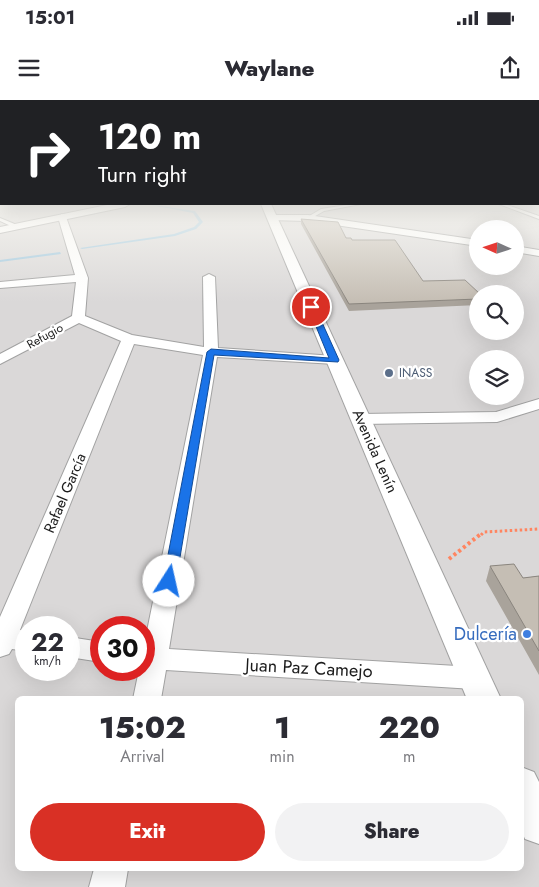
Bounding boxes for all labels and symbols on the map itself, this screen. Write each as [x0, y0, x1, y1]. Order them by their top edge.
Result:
north arrow [469, 220, 524, 275]
pin [290, 286, 332, 328]
street label: Refugio [24, 318, 67, 353]
place label: INASS [399, 364, 433, 382]
marker: INASS [383, 367, 395, 379]
street label: Avenida Lenín [347, 406, 403, 496]
street label: Rafael García [38, 450, 92, 536]
position arrow [142, 554, 194, 606]
speed limit sign: 30 [90, 616, 155, 681]
place label: Dulcería [454, 621, 517, 647]
marker: Dulcería [521, 628, 533, 640]
street label: Juan Paz Camejo [243, 652, 374, 684]

